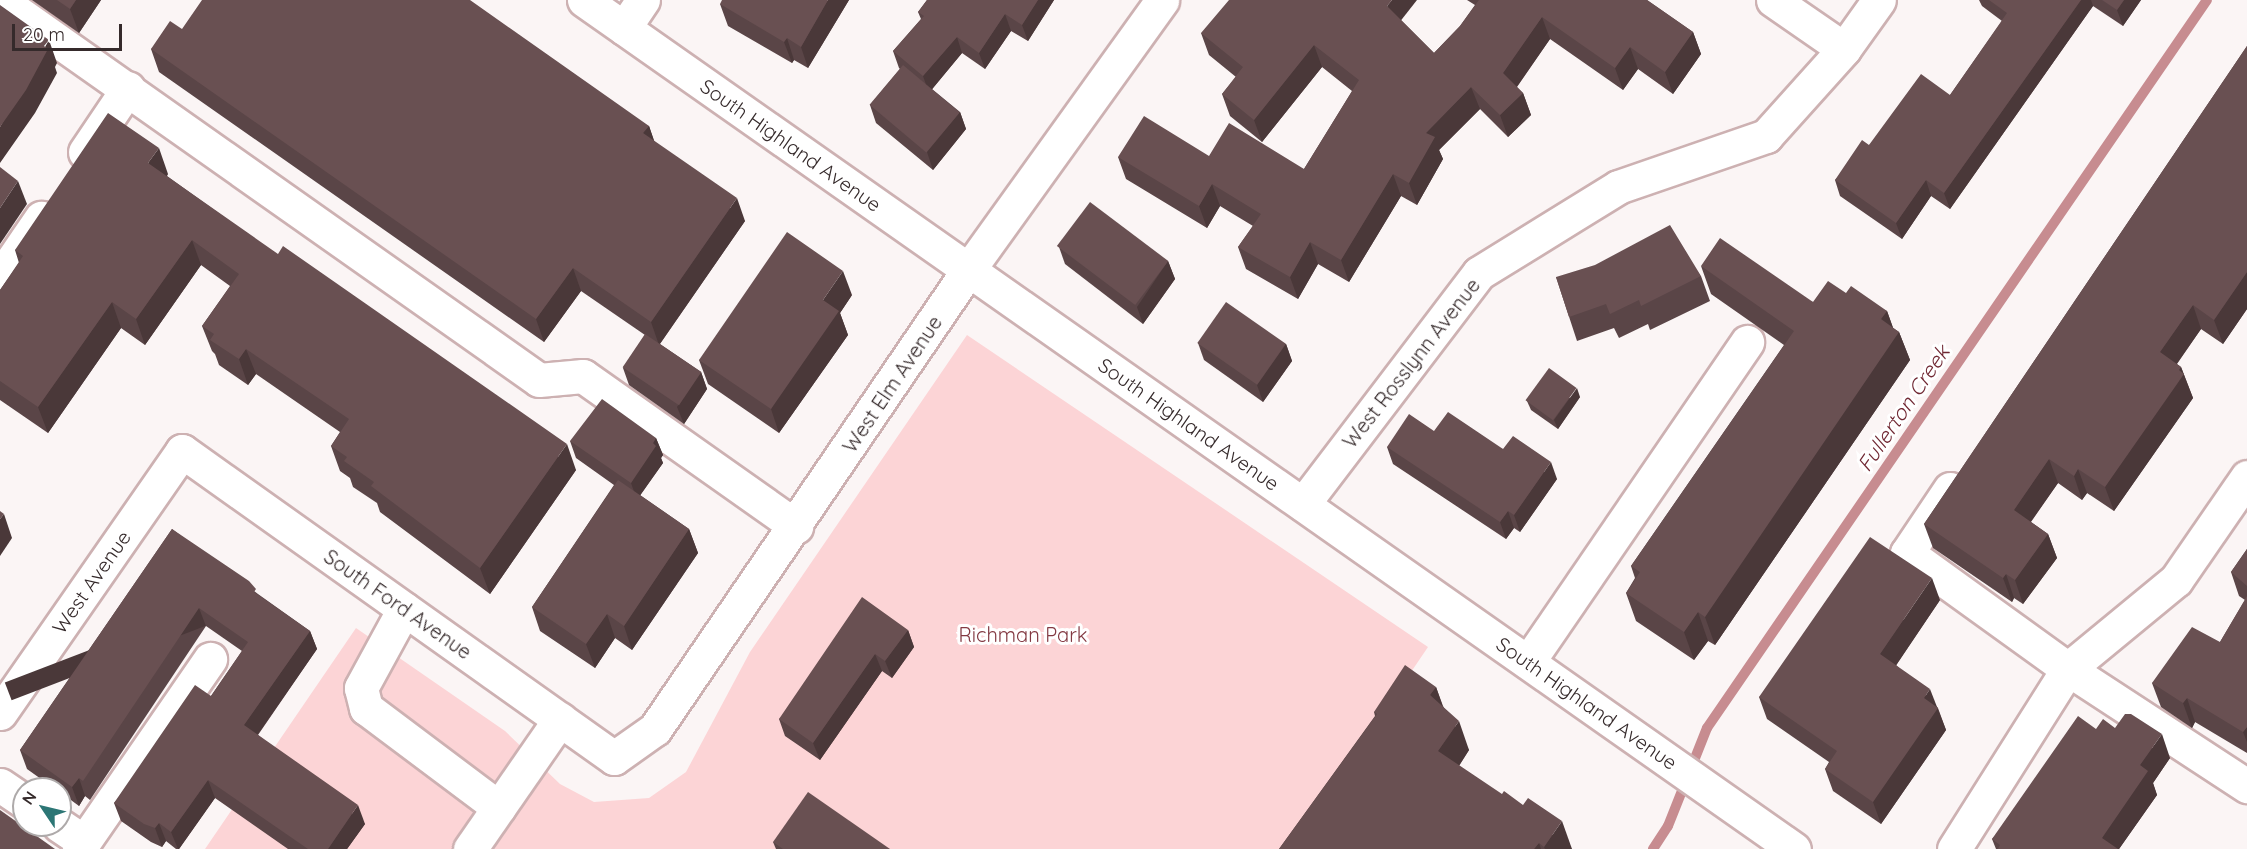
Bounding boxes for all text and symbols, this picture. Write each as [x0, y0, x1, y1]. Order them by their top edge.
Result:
scale bar [15, 12, 124, 50]
text: 20 m [23, 23, 65, 46]
street label: South Highland Avenue [696, 73, 886, 217]
street label: West Rosslynn Avenue [1337, 273, 1485, 453]
street label: West Elm Avenue [837, 311, 947, 457]
water label: Fullerton Creek [1852, 340, 1954, 476]
street label: South Highland Avenue [1094, 352, 1284, 496]
street label: West Avenue [47, 526, 135, 638]
street label: South Ford Avenue [320, 544, 476, 664]
park label: Richman Park [958, 622, 1088, 646]
street label: South Highland Avenue [1492, 631, 1682, 775]
north arrow [12, 777, 72, 837]
text: N [17, 787, 40, 808]

